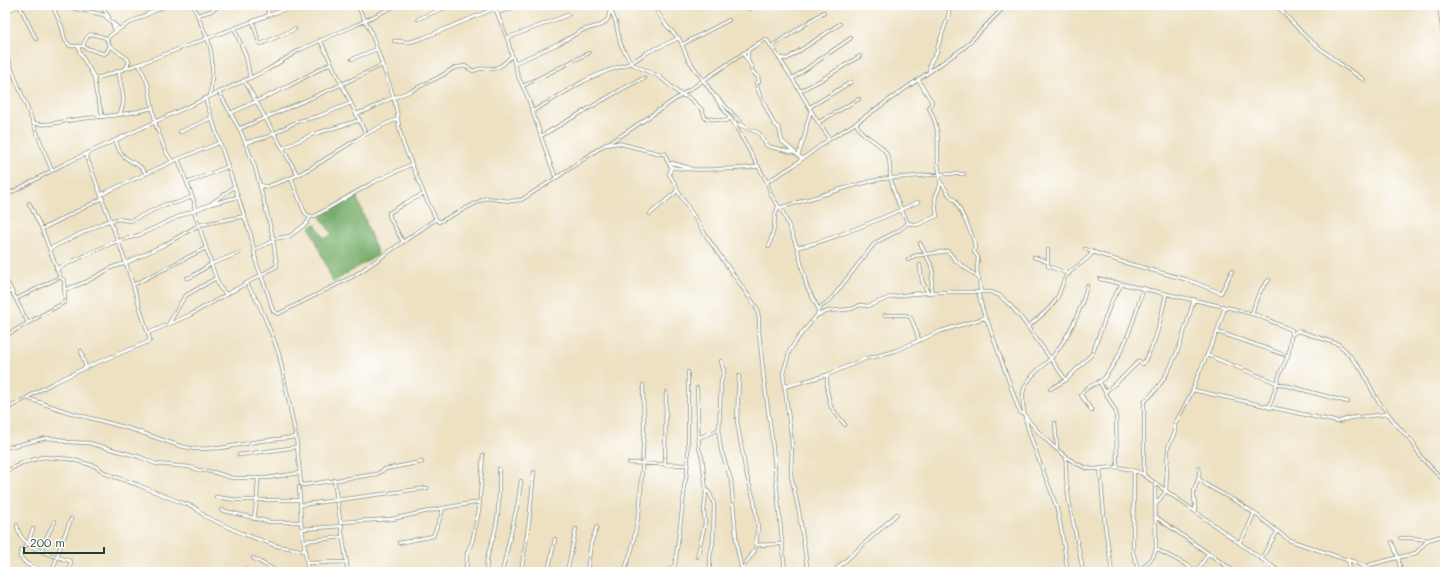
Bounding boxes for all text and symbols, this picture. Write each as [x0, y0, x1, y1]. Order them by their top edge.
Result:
scale bar [24, 529, 104, 555]
text: 200 m [30, 534, 65, 550]

